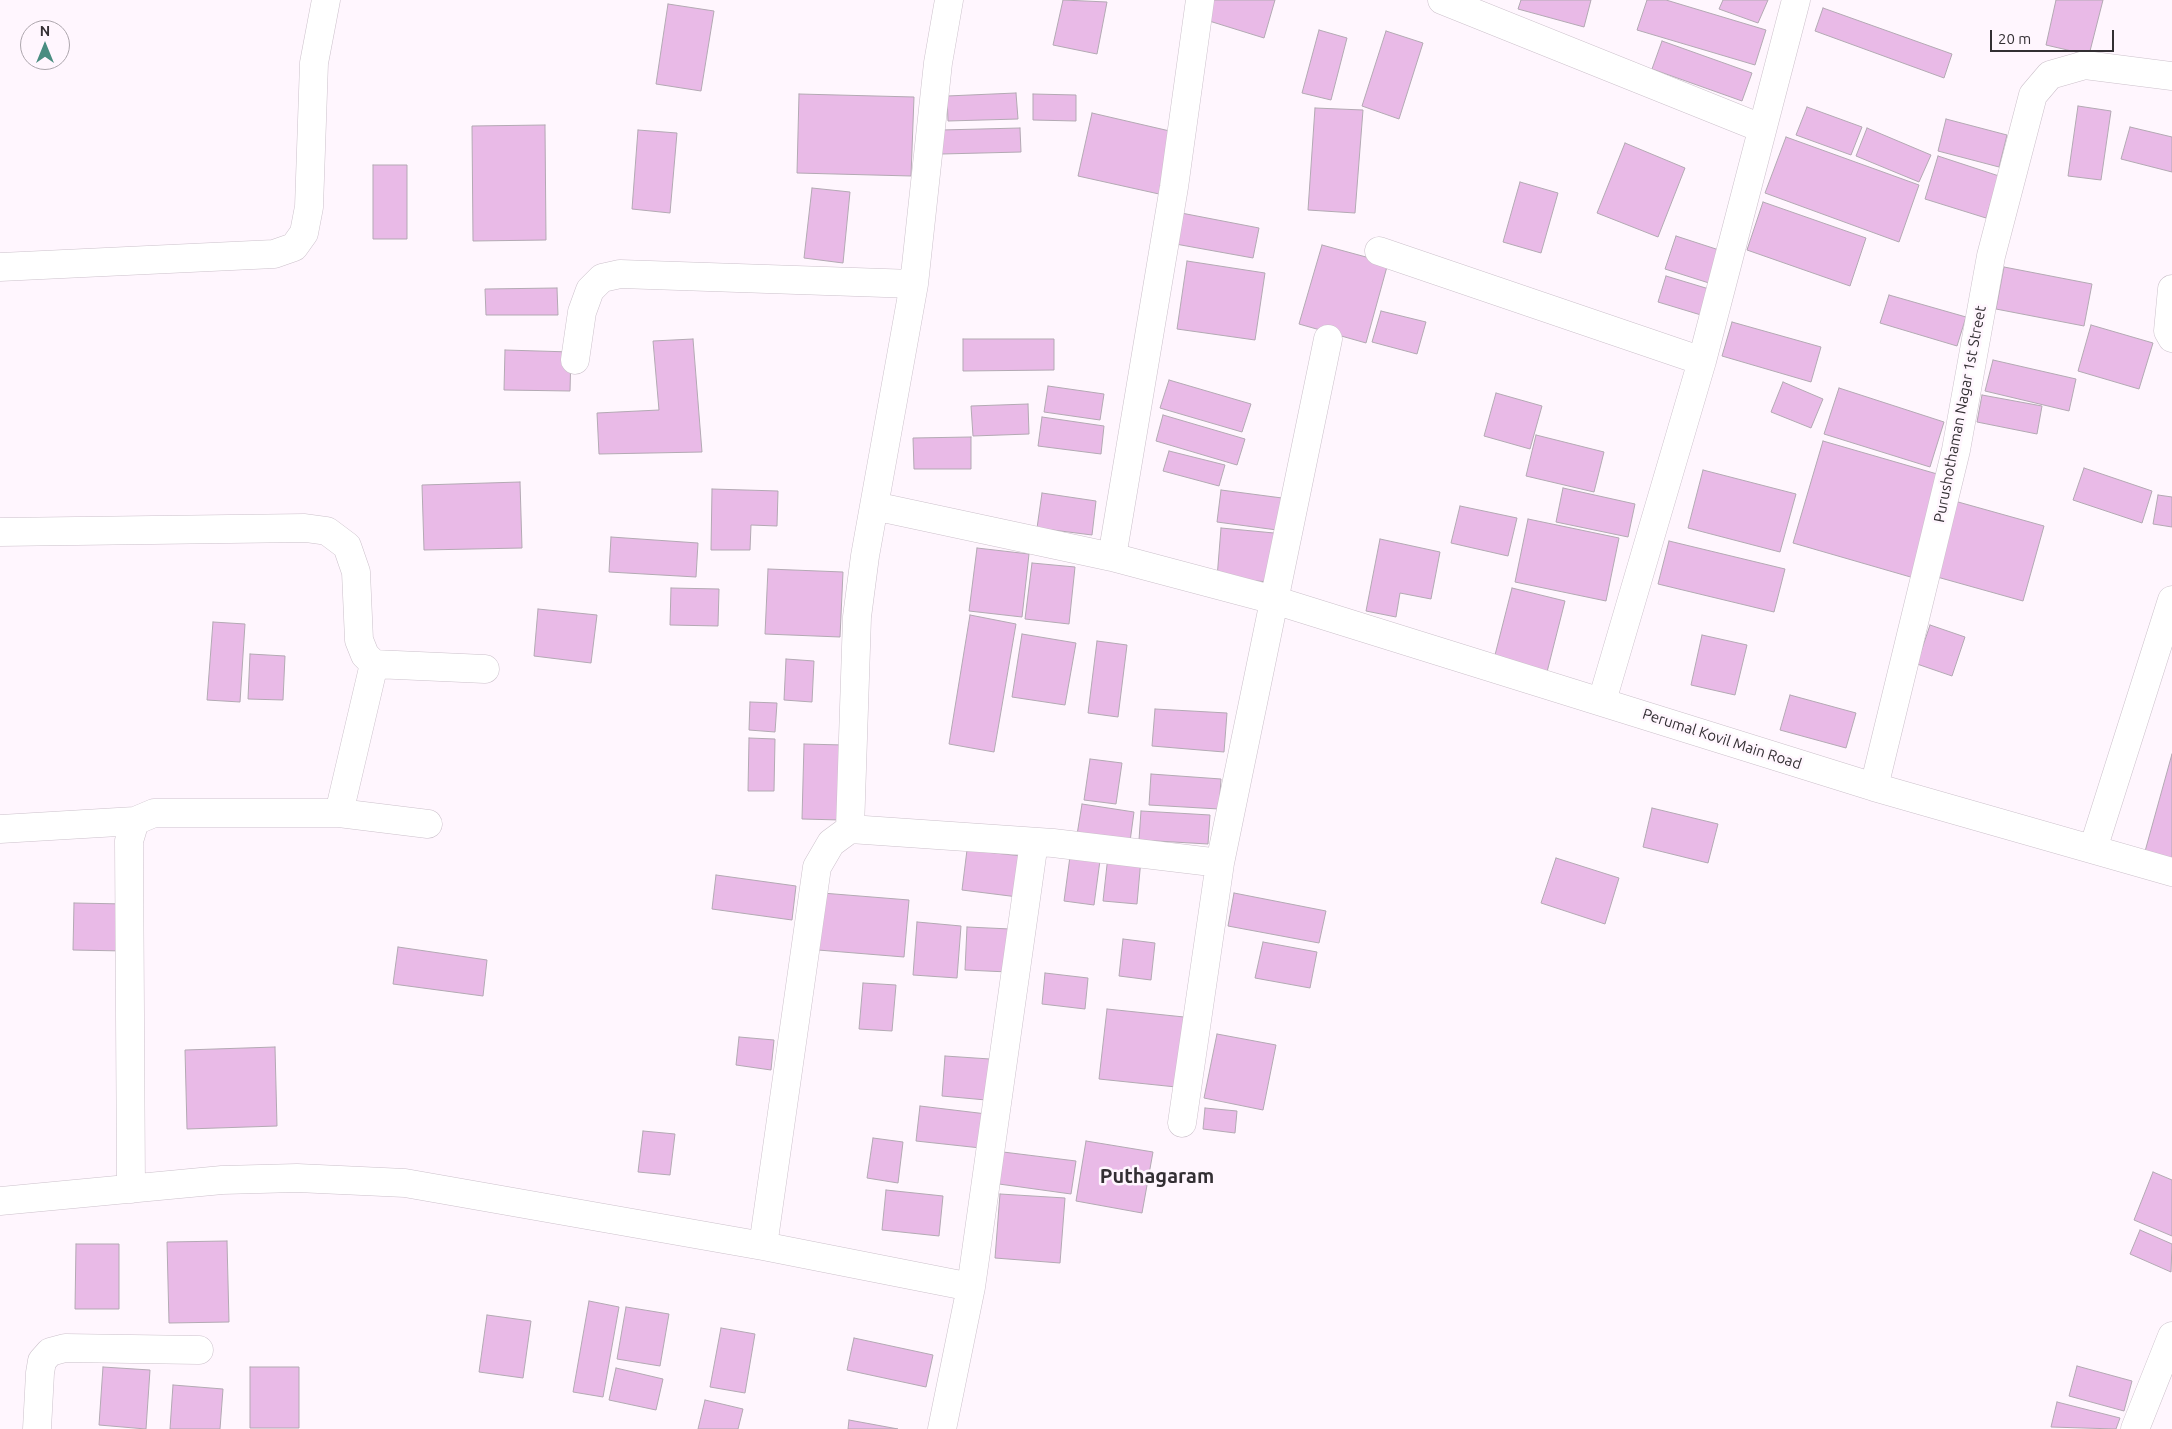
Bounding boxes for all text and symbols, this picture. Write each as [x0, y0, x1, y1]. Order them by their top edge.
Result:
north arrow [20, 20, 70, 70]
scale bar [1992, 20, 2116, 52]
text: N [40, 23, 50, 39]
text: 20 m [1998, 30, 2031, 47]
street label: Purushothaman Nagar 1st Street [1930, 304, 1990, 524]
street label: Perumal Kovil Main Road [1640, 705, 1804, 773]
district label: Puthagaram [1100, 1164, 1214, 1188]

